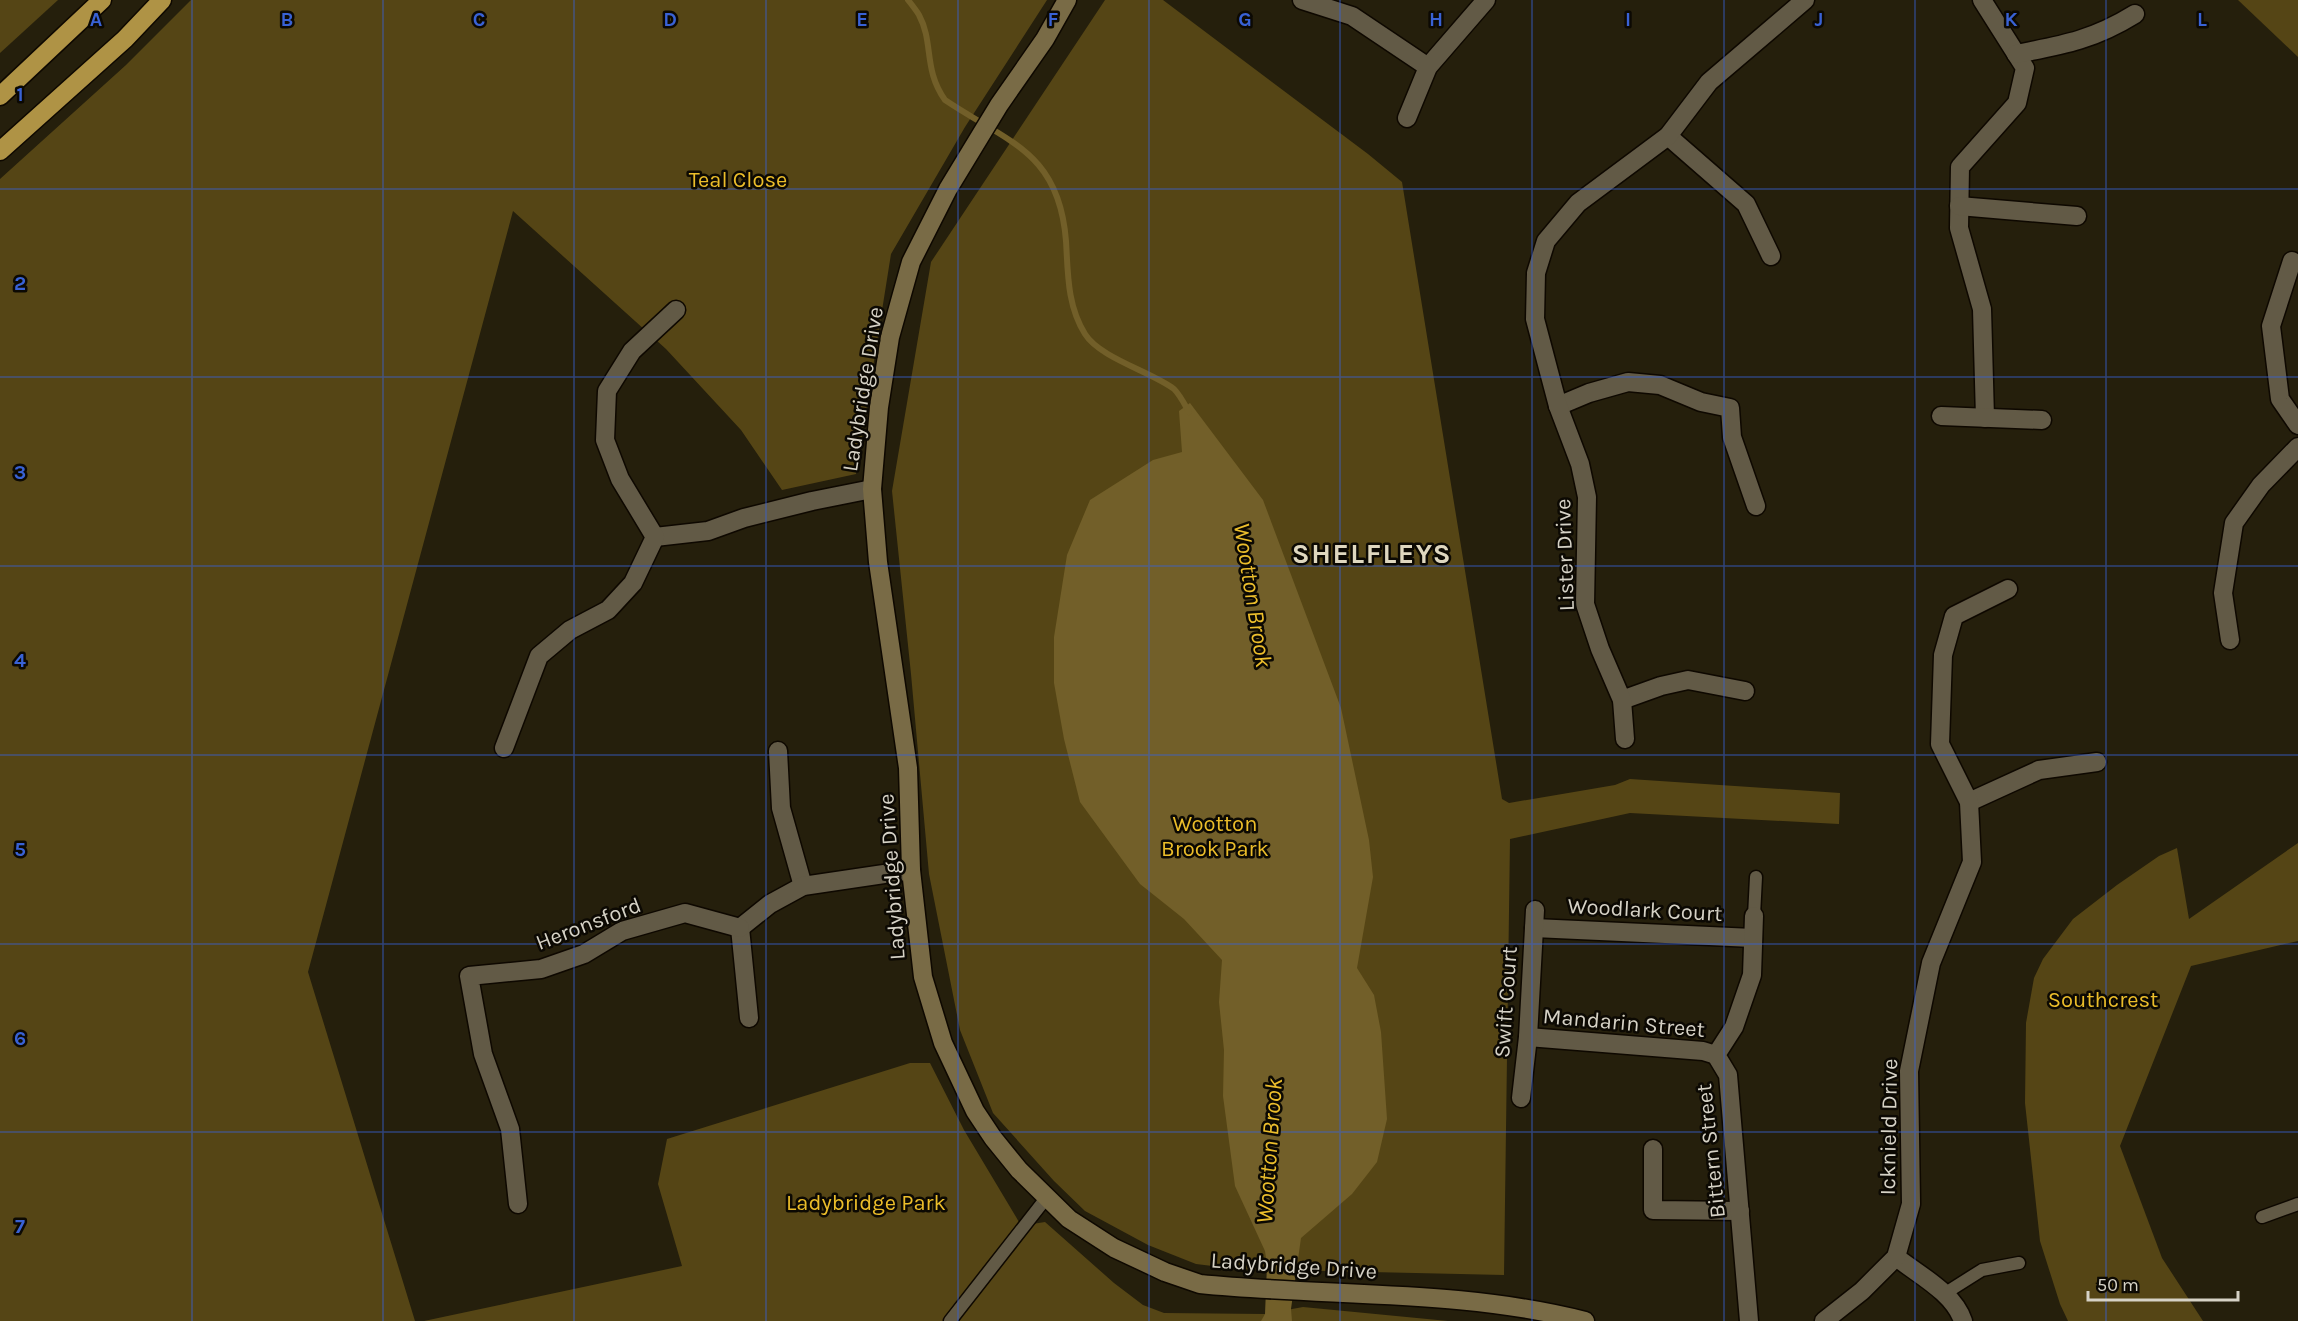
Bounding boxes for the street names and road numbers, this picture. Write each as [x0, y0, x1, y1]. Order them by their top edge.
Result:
street label: Ladybridge Drive [837, 305, 889, 473]
street label: Lister Drive [1550, 498, 1580, 612]
street label: Ladybridge Drive [873, 793, 911, 961]
street label: Heronsford [532, 892, 645, 956]
street label: Woodlark Court [1567, 893, 1723, 927]
street label: Swift Court [1489, 945, 1523, 1059]
street label: Mandarin Street [1542, 1003, 1706, 1043]
street label: Icknield Drive [1875, 1058, 1903, 1196]
street label: Bittern Street [1691, 1082, 1731, 1219]
street label: Ladybridge Drive [1210, 1247, 1378, 1285]

